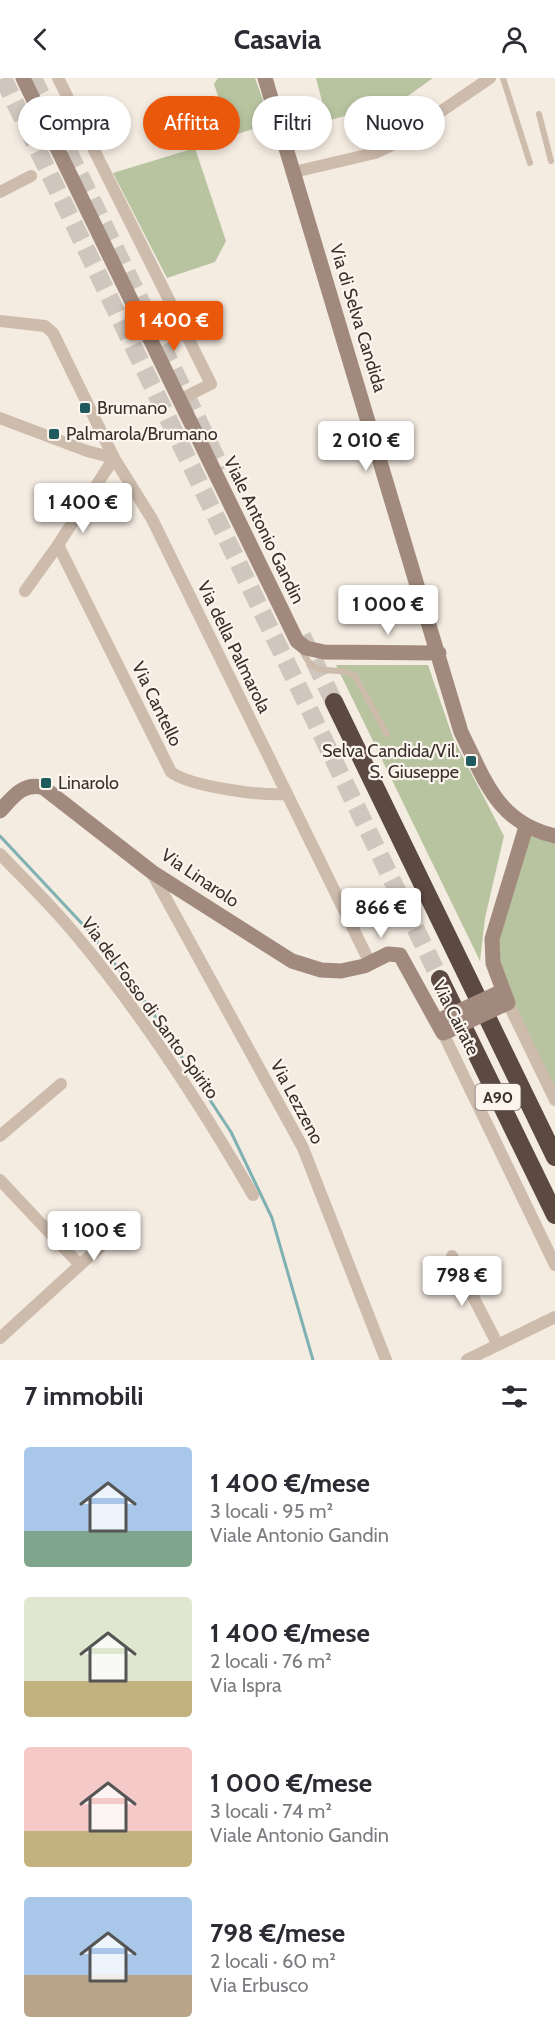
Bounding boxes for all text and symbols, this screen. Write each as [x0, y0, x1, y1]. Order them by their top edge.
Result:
icon: back [24, 23, 57, 56]
text: Casavia [234, 23, 321, 56]
icon: person [498, 23, 531, 56]
chip: Compra [18, 96, 131, 150]
chip: Affitta [143, 96, 240, 150]
chip: Filtri [252, 96, 332, 150]
chip: Nuovo [344, 96, 445, 150]
street label: Via di Selva Candida [325, 241, 391, 395]
pin: 1 400 € [119, 301, 229, 352]
text: 1 400 € [139, 308, 209, 332]
place label: Brumano [97, 397, 167, 419]
marker: Brumano [78, 401, 92, 415]
pin: 2 010 € [311, 421, 421, 472]
place label: Palmarola/Brumano [66, 423, 218, 445]
marker: Palmarola/Brumano [47, 427, 61, 441]
text: 2 010 € [332, 428, 400, 452]
street label: Viale Antonio Gandin [219, 453, 309, 607]
pin: 1 400 € [28, 483, 138, 534]
text: 1 400 € [48, 490, 118, 514]
street label: Via della Palmarola [192, 577, 276, 717]
pin: 1 000 € [333, 585, 443, 636]
text: 1 000 € [352, 592, 424, 616]
street label: Via Cantello [127, 658, 187, 750]
place label: Selva Candida/Vil. S. Giuseppe [322, 740, 459, 783]
marker: Selva Candida/Vil. S. Giuseppe [464, 754, 478, 768]
place label: Linarolo [58, 772, 119, 794]
marker: Linarolo [39, 776, 53, 790]
street label: Via Linarolo [157, 844, 243, 912]
pin: 866 € [339, 888, 423, 939]
text: 866 € [355, 895, 407, 919]
street label: Via del Fosso di Santo Spirito [77, 913, 224, 1103]
street label: Via Cairate [428, 977, 484, 1059]
street label: Via Lezzeno [266, 1056, 328, 1148]
road number: A90 [476, 1084, 520, 1110]
pin: 1 100 € [39, 1211, 149, 1262]
text: 1 100 € [62, 1218, 126, 1242]
pin: 798 € [420, 1256, 504, 1307]
text: 798 € [437, 1263, 487, 1287]
text: 7 immobili [24, 1380, 144, 1412]
icon: filters [498, 1380, 531, 1413]
text: 1 400 €/mese [210, 1467, 370, 1499]
icon: home [72, 1471, 144, 1543]
text: 3 locali · 95 m² [210, 1499, 333, 1523]
text: Viale Antonio Gandin [210, 1523, 389, 1547]
text: 1 400 €/mese [210, 1617, 370, 1649]
icon: home [72, 1621, 144, 1693]
text: 2 locali · 76 m² [210, 1649, 332, 1673]
text: Via Ispra [210, 1673, 282, 1697]
text: 1 000 €/mese [210, 1767, 372, 1799]
icon: home [72, 1771, 144, 1843]
text: 3 locali · 74 m² [210, 1799, 332, 1823]
text: Viale Antonio Gandin [210, 1823, 389, 1847]
text: 798 €/mese [210, 1917, 345, 1949]
icon: home [72, 1921, 144, 1993]
text: 2 locali · 60 m² [210, 1949, 336, 1973]
text: Via Erbusco [210, 1973, 308, 1997]

